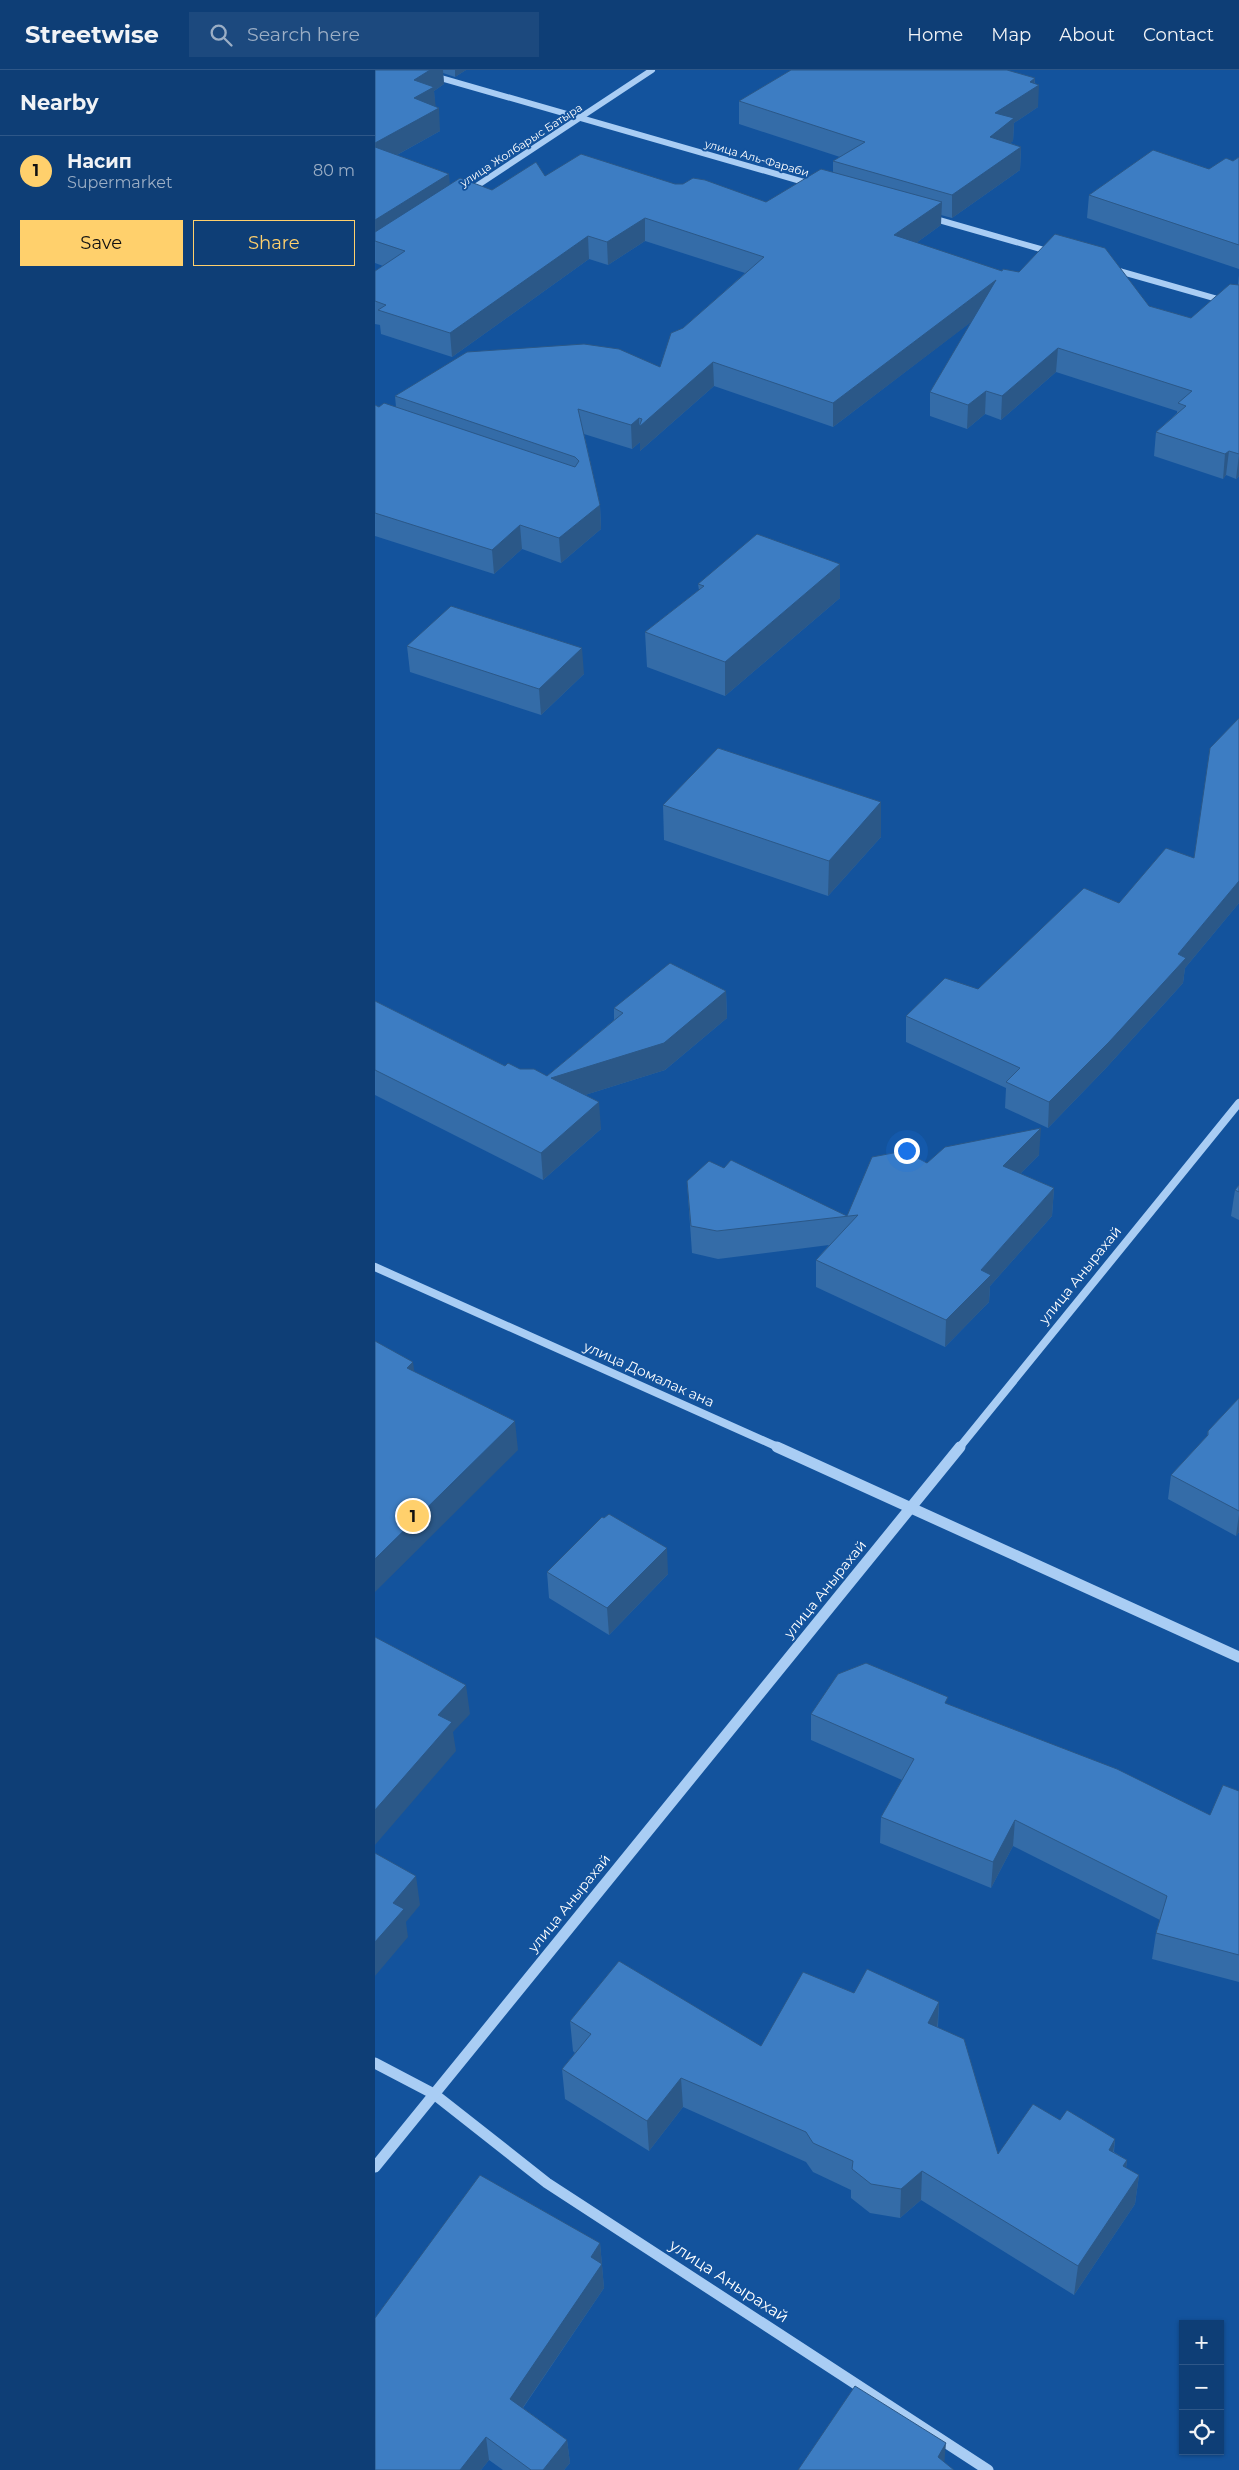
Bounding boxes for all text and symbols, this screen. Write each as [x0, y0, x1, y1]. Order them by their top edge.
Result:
search box [189, 12, 539, 57]
text: Streetwise [25, 20, 159, 49]
icon: search [207, 21, 235, 49]
text: Search here [247, 23, 360, 46]
text: Home [907, 24, 963, 46]
text: Map [991, 24, 1031, 46]
text: About [1059, 24, 1115, 46]
text: Contact [1143, 24, 1214, 46]
text: Nearby [20, 90, 99, 115]
street label: улица Жолбарыс Батыра [456, 100, 585, 190]
street label: улица Аль-Фараби [702, 136, 811, 180]
text: Насип [67, 150, 132, 173]
text: 1 [33, 161, 39, 180]
text: 80 m [313, 161, 355, 180]
text: Supermarket [67, 173, 173, 192]
button: Save [20, 220, 183, 266]
button: Share [193, 220, 355, 266]
your location [894, 1138, 920, 1164]
street label: улица Анырахай [1034, 1222, 1125, 1328]
street label: улица Домалак ана [580, 1337, 717, 1411]
pin: 1 [397, 1497, 429, 1535]
street label: улица Анырахай [779, 1536, 870, 1642]
street label: улица Анырахай [523, 1850, 614, 1956]
street label: улица Анырахай [665, 2235, 792, 2327]
map controls [1179, 2320, 1224, 2455]
button: + [1179, 2320, 1224, 2365]
button: − [1179, 2365, 1224, 2410]
button: locate [1179, 2410, 1224, 2455]

